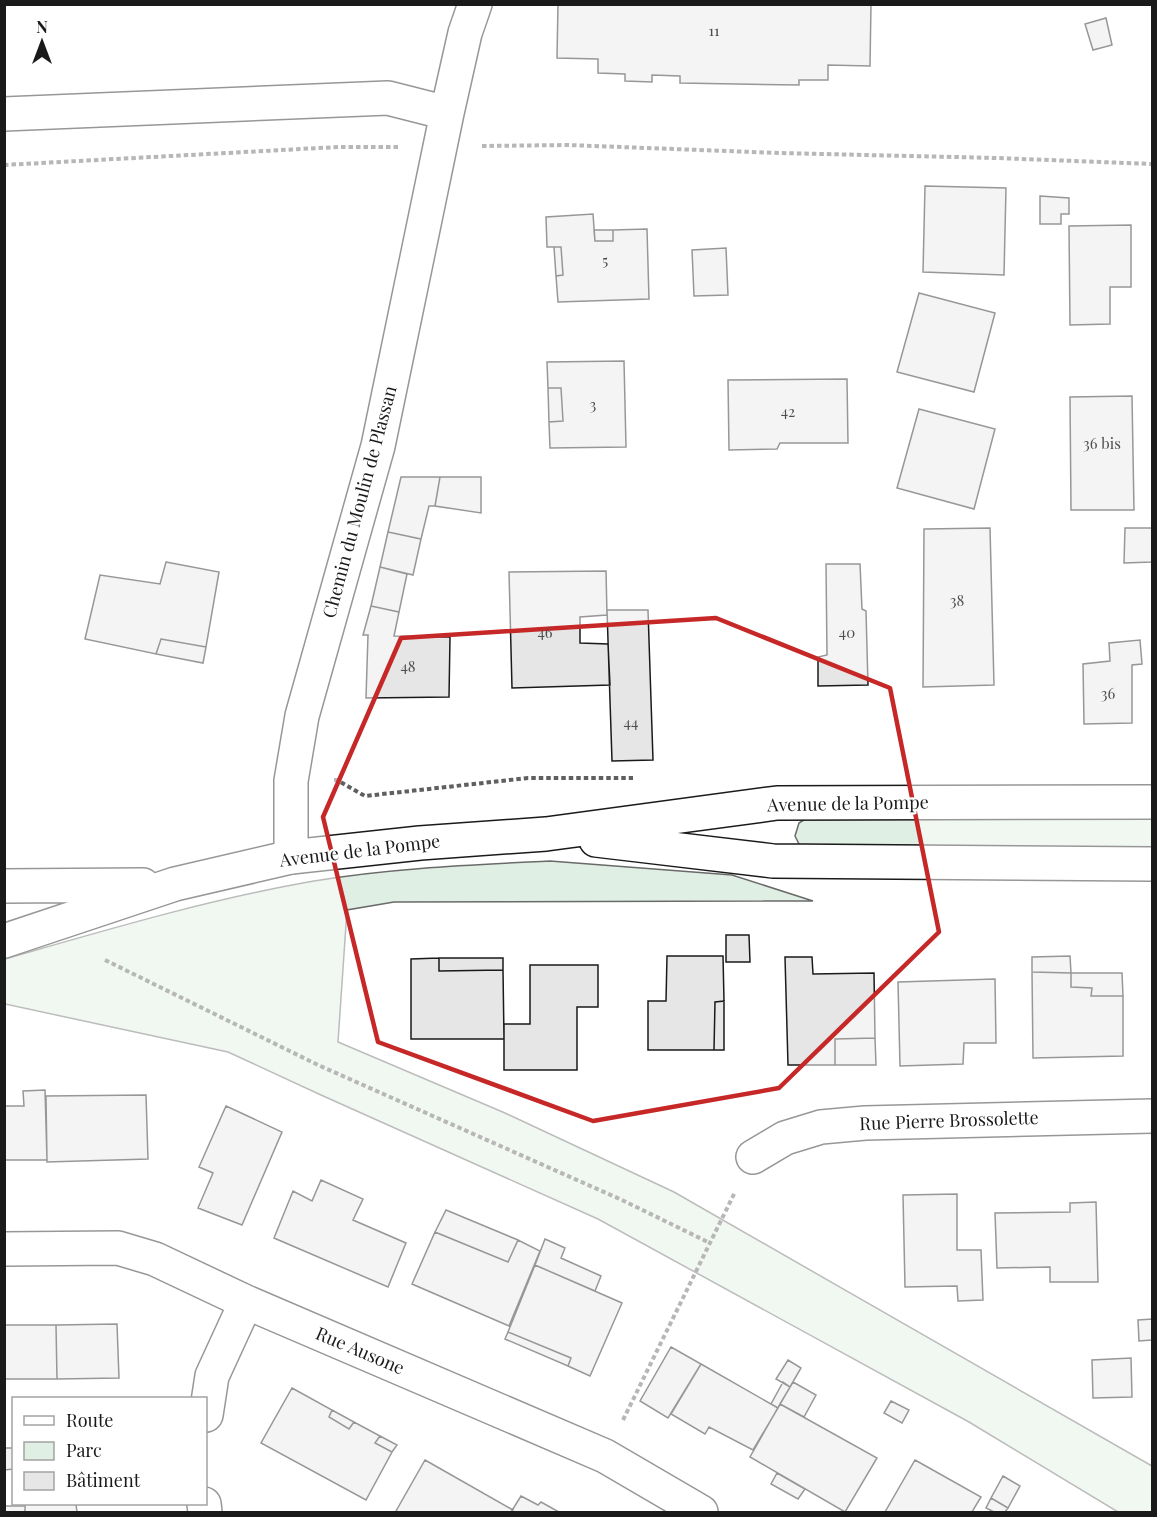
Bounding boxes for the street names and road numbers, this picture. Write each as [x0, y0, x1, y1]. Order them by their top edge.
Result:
street label: Chemin du Moulin de Plassan [316, 383, 402, 621]
street label: Avenue de la Pompe [766, 790, 929, 816]
street label: Avenue de la Pompe [277, 828, 441, 872]
street label: Rue Pierre Brossolette [859, 1105, 1039, 1135]
street label: Rue Ausone [312, 1321, 408, 1380]

